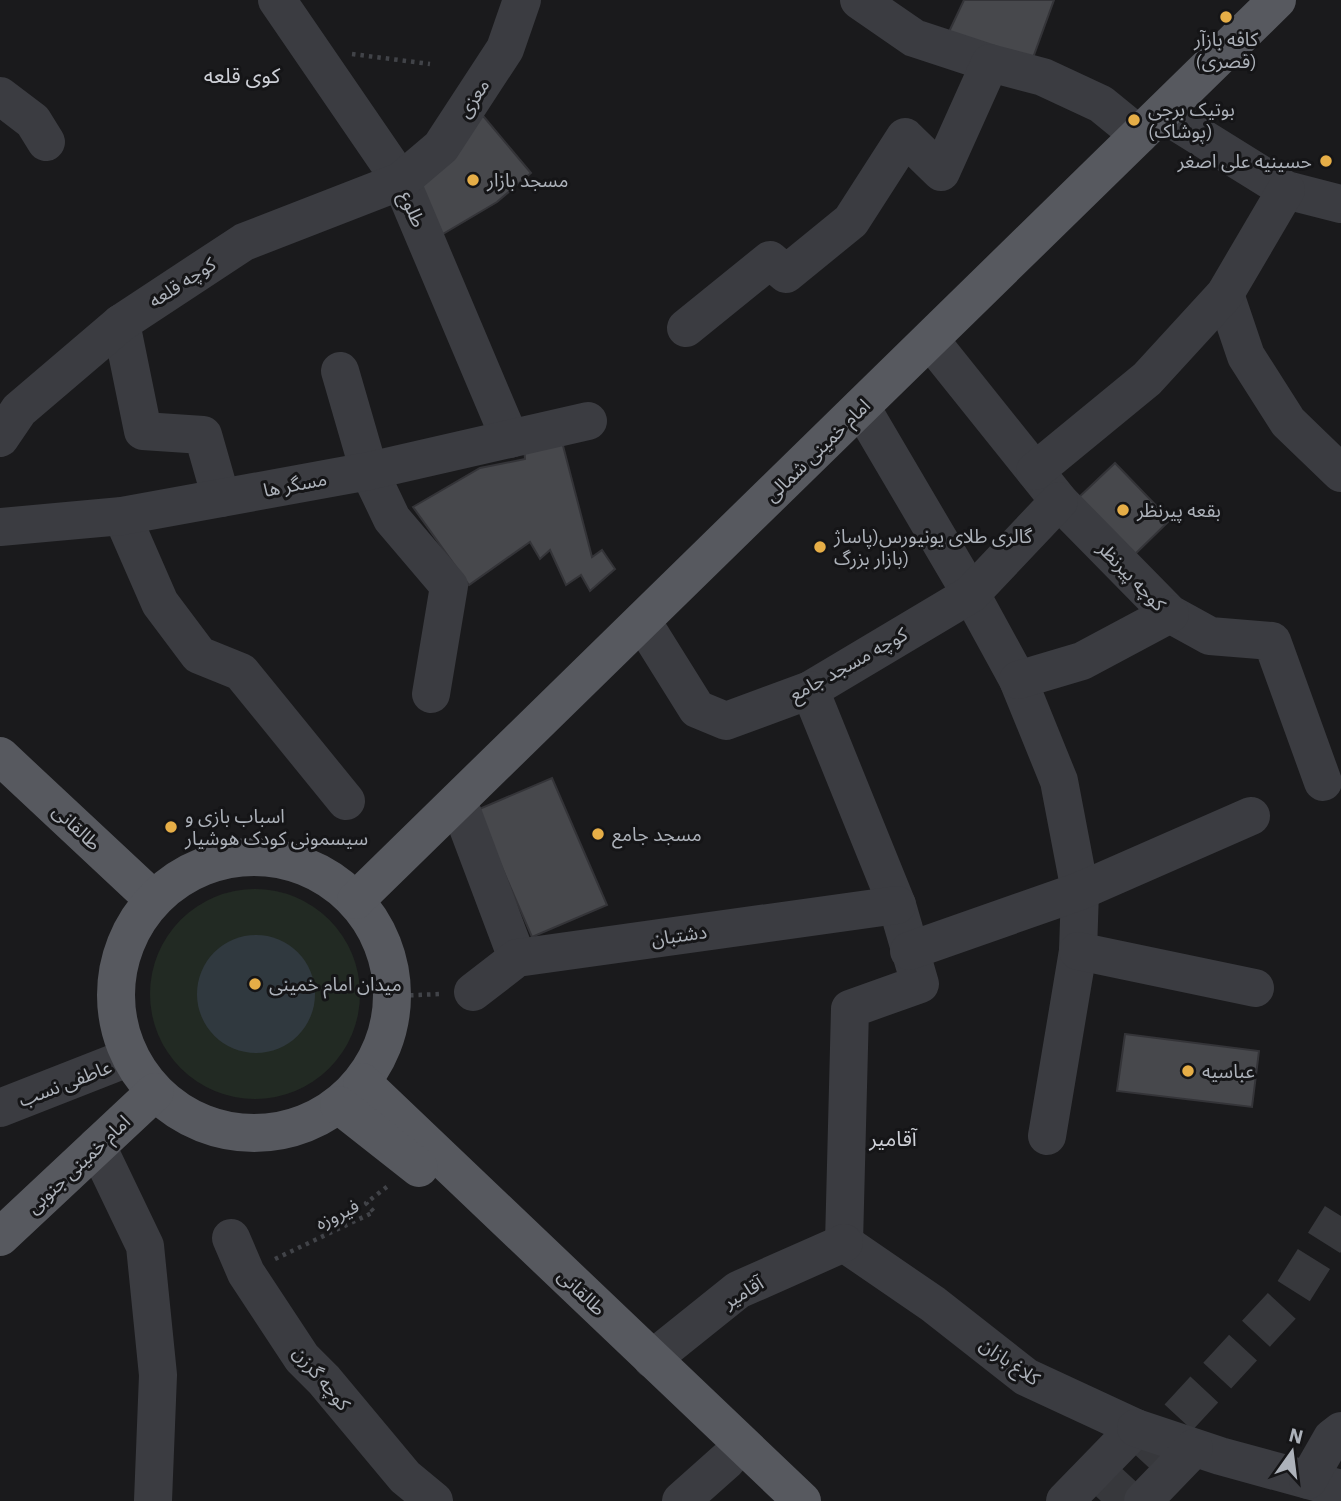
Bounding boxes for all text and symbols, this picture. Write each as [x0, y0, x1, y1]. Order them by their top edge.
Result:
marker: کافه بازآر (قصری) [1218, 9, 1234, 25]
place label: کافه بازآر (قصری) [1193, 27, 1259, 73]
district label: کوی قلعه [204, 61, 280, 89]
street label: معزی [452, 74, 494, 122]
place label: بوتیک برجی (پوشاک) [1148, 97, 1235, 144]
marker: بوتیک برجی (پوشاک) [1126, 112, 1142, 128]
place label: حسینیه علی اصغر [1176, 149, 1312, 173]
marker: حسینیه علی اصغر [1318, 153, 1334, 169]
place label: مسجد بازار [486, 168, 568, 192]
marker: مسجد بازار [465, 172, 481, 188]
street label: طلوع [393, 187, 431, 232]
street label: کوچه قلعه [144, 251, 222, 313]
street label: امام خمینی شمالی [759, 393, 877, 509]
street label: مسگر ها [261, 466, 329, 502]
place label: بقعه پیرنظر [1136, 498, 1221, 523]
marker: بقعه پیرنظر [1115, 502, 1131, 518]
place label: گالری طلای یونیورس(پاساژ بازار بزرگ) [833, 524, 1033, 570]
street label: کوچه پیرنظر [1091, 535, 1172, 617]
marker: گالری طلای یونیورس(پاساژ بازار بزرگ) [812, 539, 828, 555]
street label: کوچه مسجد جامع [785, 621, 914, 709]
street label: طالقانی [48, 799, 106, 855]
place label: اسباب بازی و سیسمونی کودک هوشیار [184, 804, 368, 850]
marker: اسباب بازی و سیسمونی کودک هوشیار [163, 819, 179, 835]
place label: مسجد جامع [612, 822, 702, 849]
marker: مسجد جامع [590, 826, 606, 842]
street label: دشتبان [650, 919, 708, 951]
place label: میدان امام خمینی [269, 972, 402, 999]
marker: میدان امام خمینی [247, 976, 263, 992]
street label: عاطفی نسب [15, 1054, 115, 1112]
place label: عباسیه [1202, 1059, 1255, 1083]
marker: عباسیه [1180, 1063, 1196, 1079]
street label: امام خمینی جنوبی [21, 1110, 137, 1221]
district label: آقامیر [868, 1124, 918, 1152]
street label: فیروزه [311, 1193, 363, 1235]
street label: طالقانی [553, 1263, 611, 1321]
street label: آقامیر [717, 1270, 769, 1314]
street label: کلاغ بازان [974, 1332, 1046, 1393]
street label: کوچه گرزن [287, 1341, 357, 1417]
north arrow [1257, 1417, 1327, 1487]
text: N [1287, 1422, 1306, 1449]

